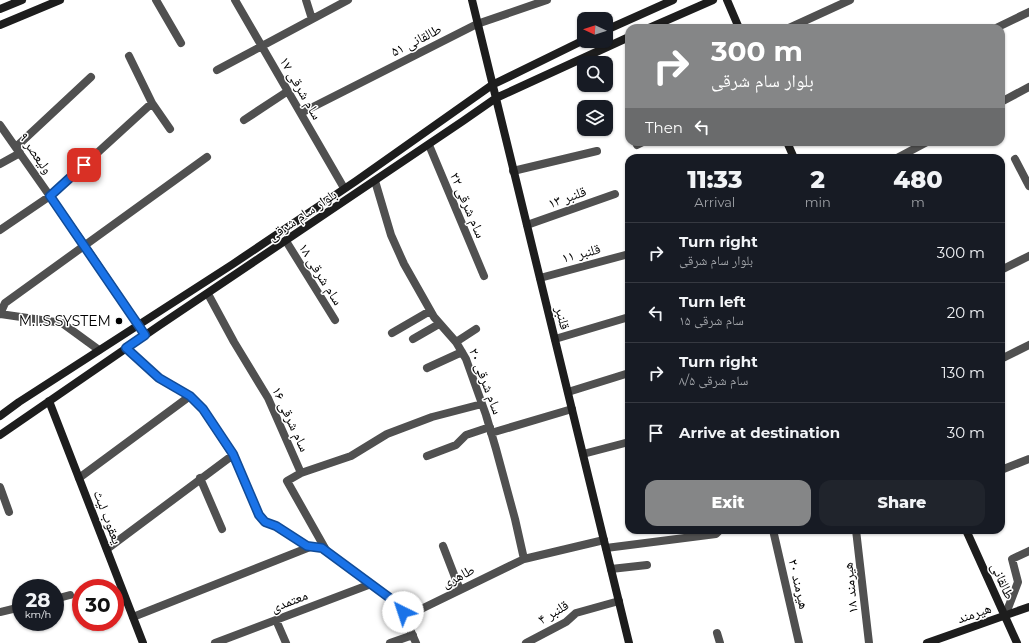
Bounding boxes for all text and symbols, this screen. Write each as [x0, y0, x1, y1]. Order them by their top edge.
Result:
north arrow [577, 12, 613, 48]
map controls [577, 12, 613, 136]
street label: طالقانی ۵۱ [388, 20, 444, 60]
text: 300 m [711, 34, 803, 68]
icon: right [645, 40, 697, 92]
street label: سام شرقی ۱۷ [275, 53, 326, 123]
button: search [577, 56, 613, 92]
text: بلوار سام شرقی [711, 70, 814, 92]
button: layers [577, 100, 613, 136]
icon: left [691, 116, 713, 138]
text: Then [645, 118, 683, 137]
street label: ولیعصر ۹ [15, 129, 57, 177]
pin [67, 148, 101, 182]
icon: arrive [73, 154, 95, 176]
text: 11:33 [687, 165, 742, 194]
text: 2 [811, 165, 825, 194]
text: 480 [893, 165, 943, 194]
street label: سام شرقی ۲۲ [445, 169, 490, 241]
street label: قلنبر ۱۳ [545, 182, 589, 212]
street label: بلوار سام شرقی [264, 185, 341, 246]
text: Arrival [694, 194, 735, 210]
text: min [805, 194, 831, 210]
text: m [911, 194, 925, 210]
text: Turn right [679, 232, 758, 251]
street label: قلنبر ۱۱ [560, 239, 602, 267]
street label: سام شرقی ۱۸ [294, 240, 347, 309]
icon: right [645, 242, 667, 264]
text: 300 m [937, 243, 985, 262]
text: بلوار سام شرقی [679, 252, 753, 268]
text: Turn left [679, 292, 746, 311]
icon: left [645, 302, 667, 324]
text: 20 m [947, 303, 985, 322]
street label: قلنبر [551, 304, 575, 332]
place label: M.I.S SYSTEM [19, 312, 111, 330]
text: سام شرقی ۱۵ [679, 312, 744, 328]
marker: M.I.S SYSTEM [114, 316, 124, 326]
street label: سام شرقی ۲۰ [464, 345, 507, 417]
text: Turn right [679, 352, 758, 371]
icon: right [645, 362, 667, 384]
text: 130 m [941, 363, 985, 382]
text: سام شرقی ۸/۵ [679, 372, 748, 388]
street label: سام شرقی ۱۶ [267, 384, 314, 455]
icon: arrive [645, 422, 667, 444]
text: Arrive at destination [679, 423, 840, 442]
text: 30 m [947, 423, 985, 442]
button: Exit [645, 480, 811, 526]
button: Share [819, 480, 985, 526]
street label: یعقوب لیث [89, 487, 127, 547]
street label: هیرمند ۲۰ [784, 557, 814, 611]
street label: طاهری [439, 560, 477, 592]
street label: طالقانی [987, 560, 1019, 602]
street label: هیرمند ۱۸ [838, 562, 862, 614]
speed limit sign: 30 [72, 579, 124, 631]
street label: معتمدی [268, 586, 310, 616]
text: 28 [26, 588, 51, 612]
position arrow [382, 591, 424, 633]
street label: قلنبر ۴ [534, 596, 572, 628]
street label: هیرمند [955, 599, 993, 627]
text: km/h [25, 608, 51, 621]

